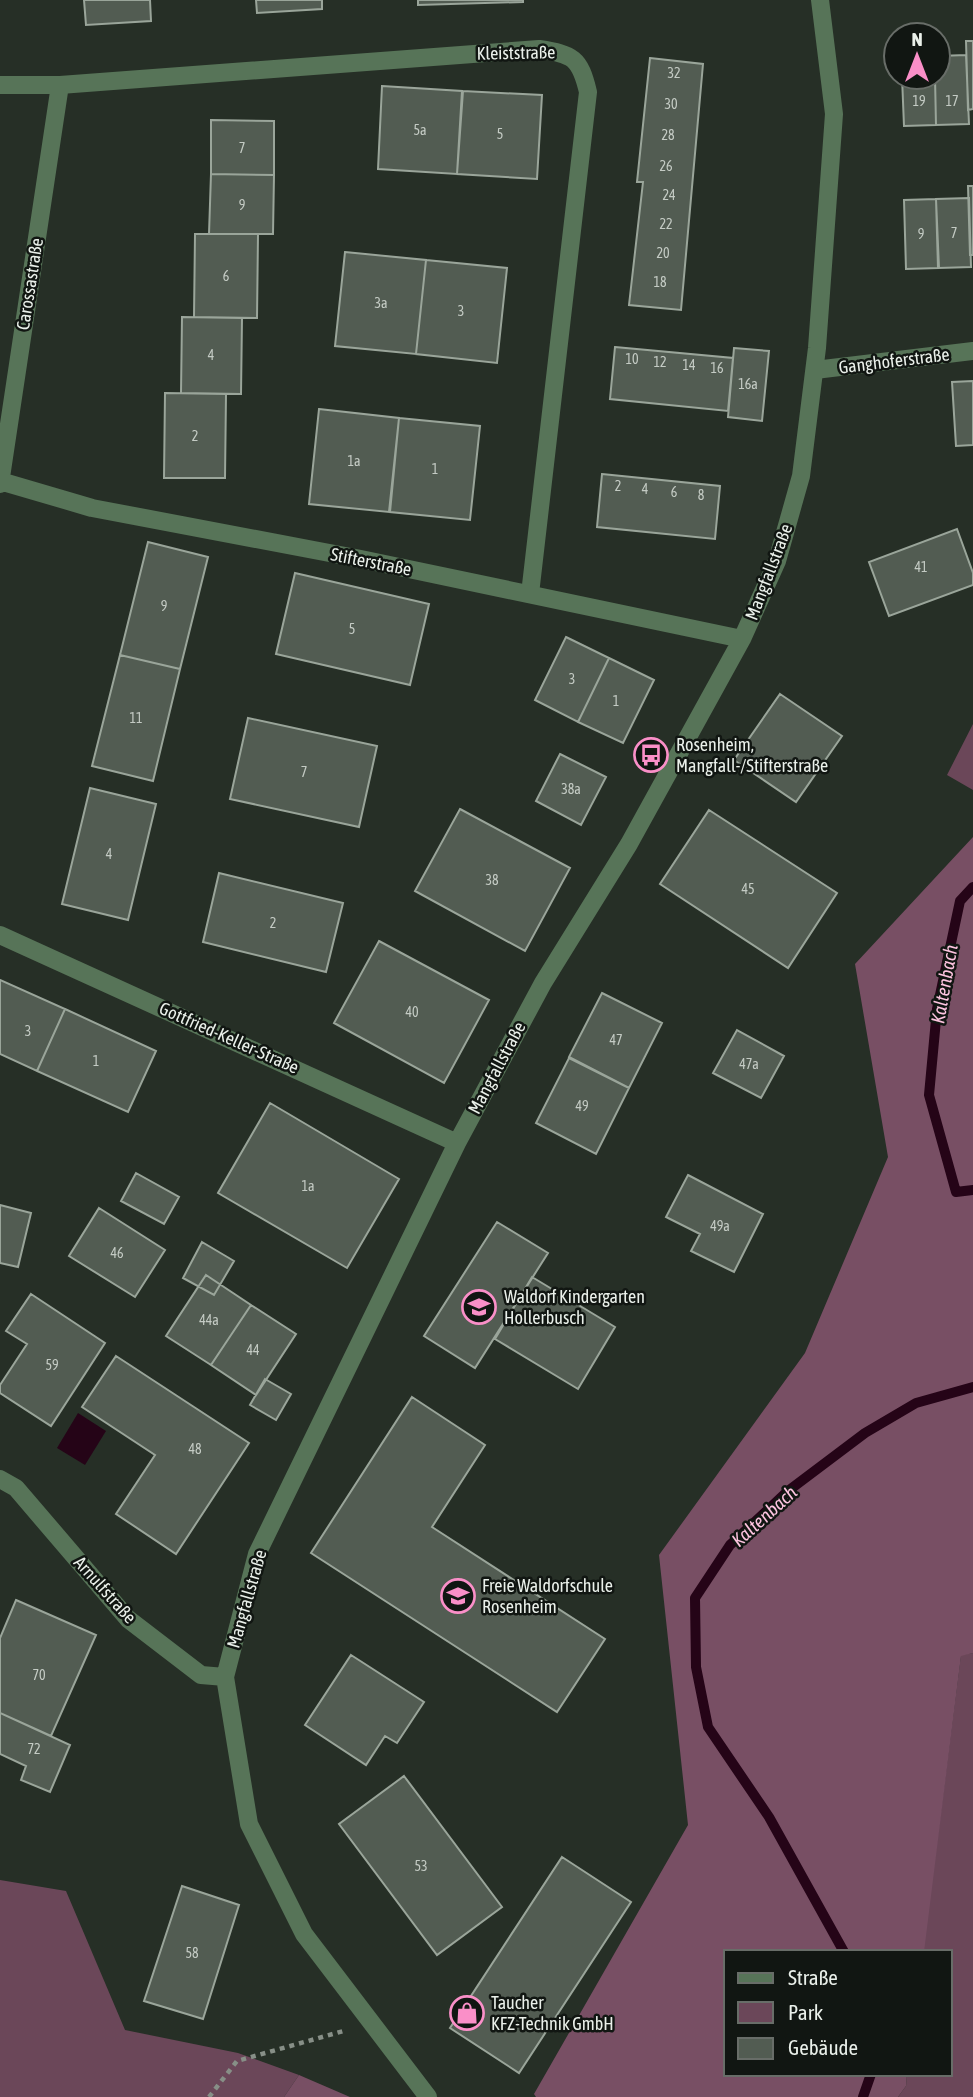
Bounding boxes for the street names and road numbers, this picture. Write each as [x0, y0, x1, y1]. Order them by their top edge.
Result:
street label: Kleiststraße [476, 41, 556, 64]
street label: Carossastraße [12, 236, 47, 331]
street label: Ganghoferstraße [837, 343, 951, 378]
street label: Mangfallstraße [741, 521, 796, 623]
street label: Stifterstraße [329, 543, 413, 580]
street label: Gottfried-Keller-Straße [156, 997, 302, 1078]
street label: Mangfallstraße [464, 1018, 530, 1117]
street label: Mangfallstraße [222, 1547, 271, 1650]
street label: Arnulfstraße [70, 1552, 141, 1627]

